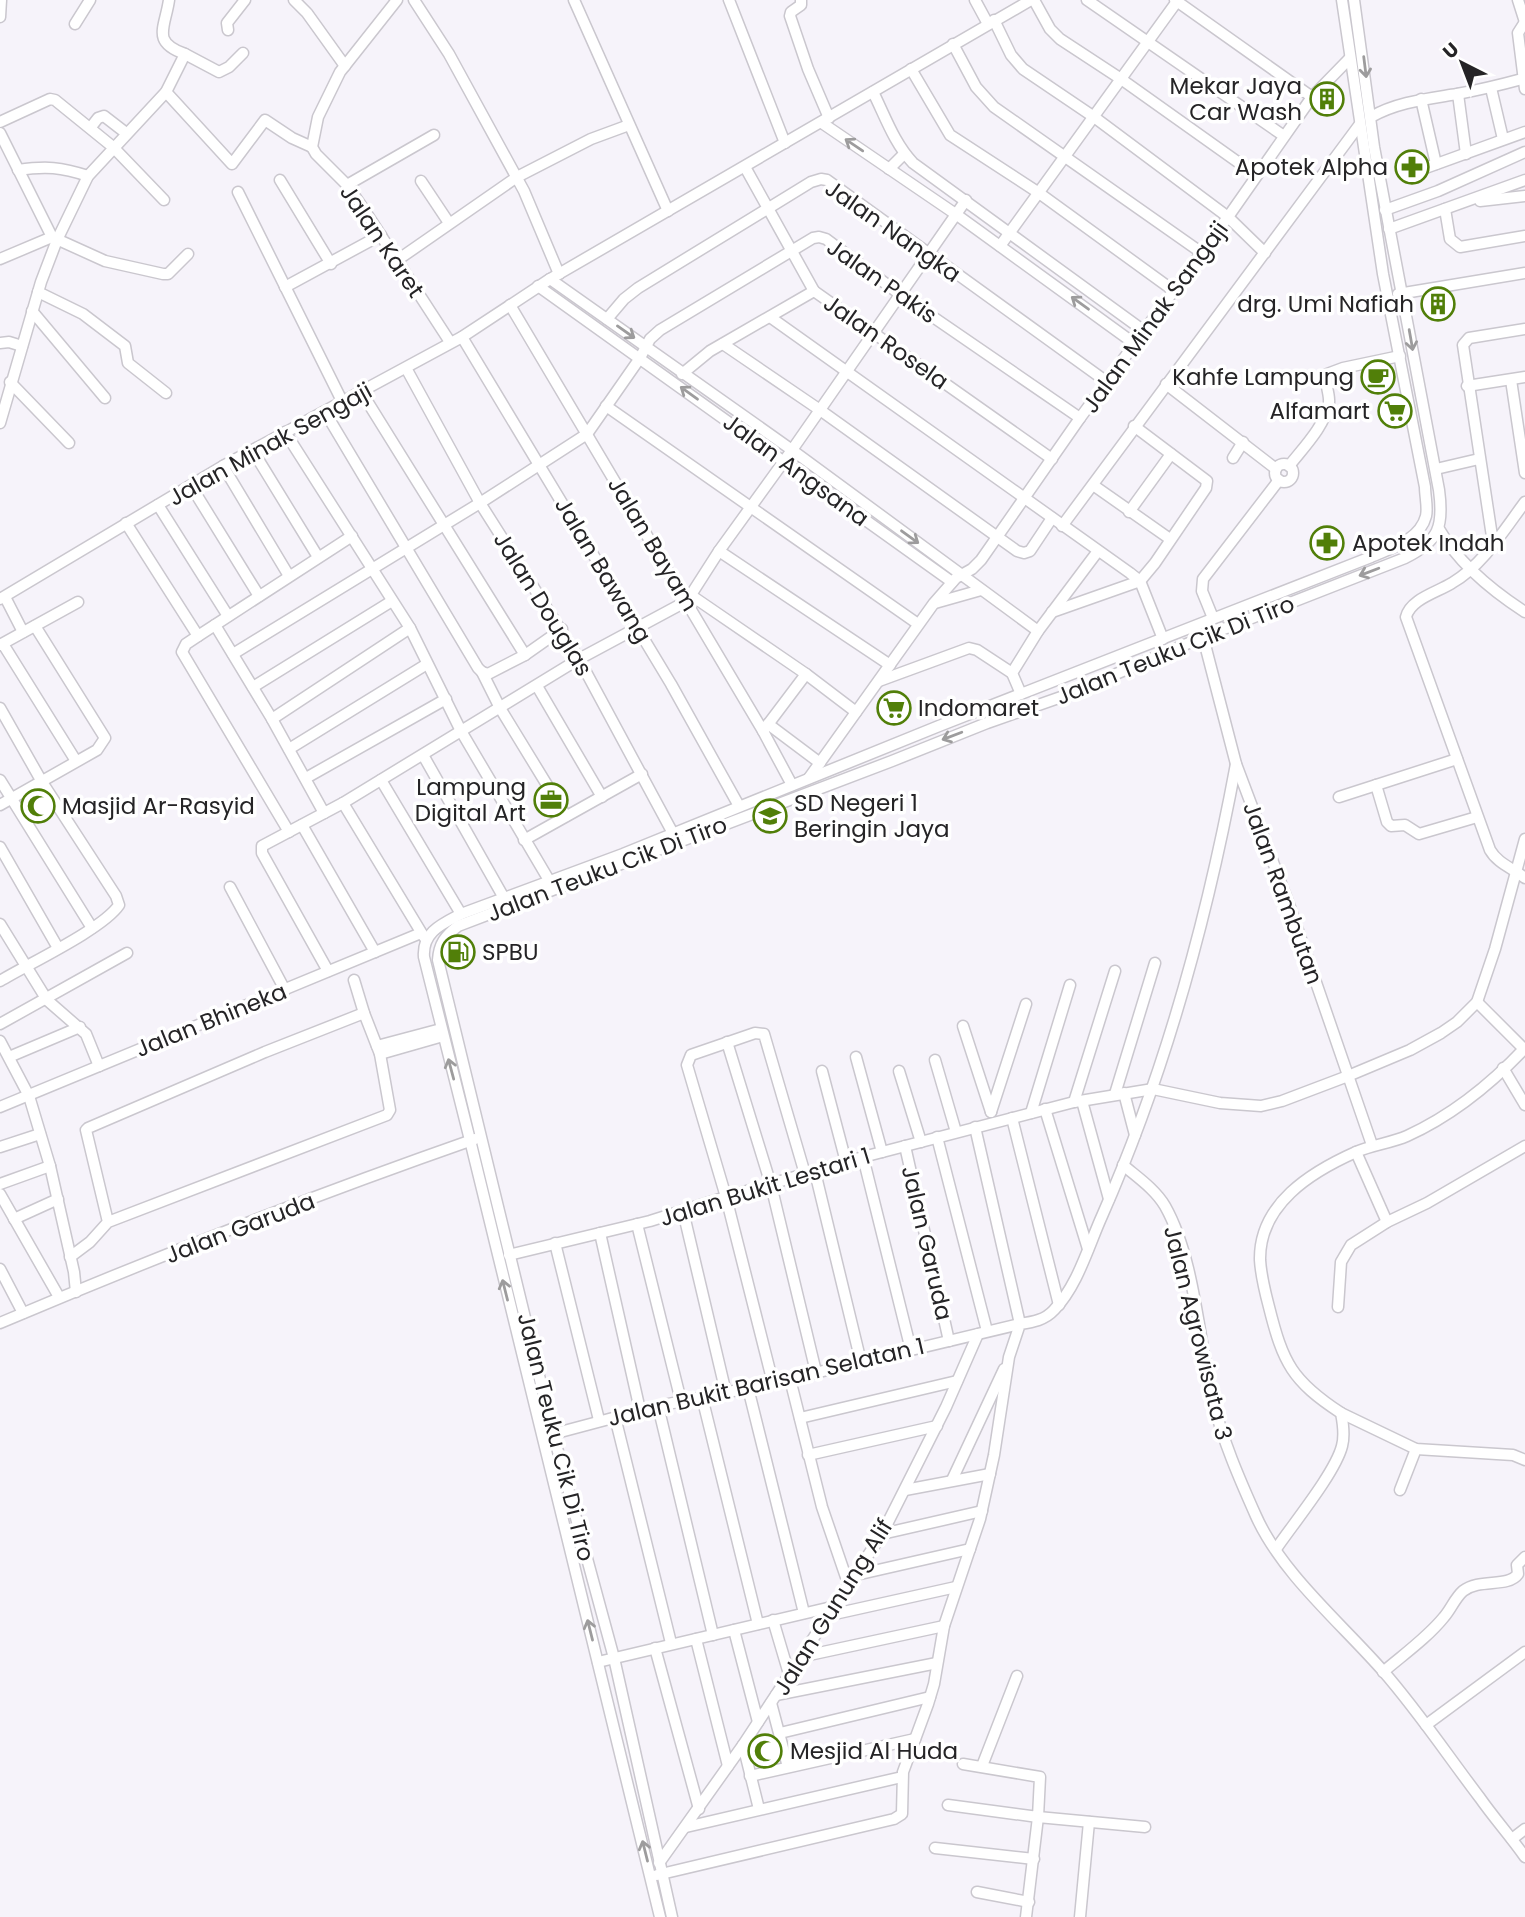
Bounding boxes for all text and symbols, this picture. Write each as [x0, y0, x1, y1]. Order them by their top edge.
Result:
north arrow [1427, 28, 1497, 98]
text: U [1437, 36, 1465, 65]
one-way arrow [1358, 56, 1371, 78]
place label: Mekar Jaya Car Wash [1170, 70, 1302, 128]
building icon: Mekar Jaya Car Wash [1308, 80, 1346, 118]
one-way arrow [845, 138, 864, 152]
pharmacy icon: Apotek Alpha [1393, 148, 1431, 186]
place label: Apotek Alpha [1235, 151, 1388, 183]
street label: Jalan Nangka [819, 172, 967, 290]
street label: Jalan Karet [332, 178, 432, 304]
street label: Jalan Minak Sangaji [1075, 215, 1235, 419]
street label: Jalan Pakis [820, 231, 944, 331]
building icon: drg. Umi Nafiah [1419, 285, 1457, 323]
street label: Jalan Rosela [817, 287, 955, 397]
place label: drg. Umi Nafiah [1237, 288, 1414, 320]
one-way arrow [1071, 296, 1090, 311]
one-way arrow [616, 325, 635, 339]
one-way arrow [1405, 328, 1418, 351]
cafe icon: Kahfe Lampung [1359, 358, 1397, 396]
place label: Kahfe Lampung [1172, 361, 1354, 393]
street label: Jalan Minak Sengaji [162, 375, 378, 513]
one-way arrow [680, 386, 699, 400]
supermarket icon: Alfamart [1376, 392, 1414, 430]
place label: Alfamart [1270, 395, 1370, 427]
street label: Jalan Angsana [716, 406, 876, 534]
street label: Jalan Bayam [600, 471, 706, 617]
street label: Jalan Bawang [547, 491, 659, 649]
pharmacy icon: Apotek Indah [1308, 524, 1346, 562]
street label: Jalan Douglas [486, 526, 600, 682]
place label: Apotek Indah [1352, 527, 1505, 559]
one-way arrow [900, 530, 919, 544]
one-way arrow [1359, 567, 1380, 579]
street label: Jalan Teuku Cik Di Tiro [1051, 587, 1299, 713]
supermarket icon: Indomaret [875, 689, 913, 727]
place label: Indomaret [918, 692, 1039, 724]
one-way arrow [942, 730, 964, 743]
place label: Lampung Digital Art [415, 771, 526, 829]
office icon: Lampung Digital Art [532, 781, 570, 819]
mosque icon: Masjid Ar-Rasyid [19, 787, 57, 825]
place label: SD Negeri 1 Beringin Jaya [794, 787, 950, 845]
place label: Masjid Ar-Rasyid [62, 790, 255, 822]
school or university icon: SD Negeri 1 Beringin Jaya [751, 797, 789, 835]
street label: Jalan Rambutan [1235, 797, 1331, 989]
street label: Jalan Teuku Cik Di Tiro [482, 808, 732, 930]
fuel station icon: SPBU [439, 933, 477, 971]
place label: SPBU [482, 936, 538, 968]
street label: Jalan Bhineka [131, 975, 291, 1065]
one-way arrow [444, 1058, 457, 1080]
street label: Jalan Bukit Lestari 1 [656, 1140, 874, 1234]
street label: Jalan Garuda [894, 1163, 960, 1323]
street label: Jalan Garuda [161, 1185, 319, 1271]
street label: Jalan Agrowisata 3 [1156, 1222, 1240, 1444]
one-way arrow [498, 1279, 512, 1302]
street label: Jalan Teuku Cik Di Tiro [510, 1310, 602, 1564]
street label: Jalan Bukit Barisan Selatan 1 [605, 1330, 927, 1434]
street label: Jalan Gunung Alif [766, 1513, 900, 1701]
one-way arrow [583, 1619, 596, 1642]
mosque icon: Mesjid Al Huda [746, 1732, 784, 1770]
place label: Mesjid Al Huda [790, 1735, 958, 1767]
one-way arrow [638, 1840, 651, 1862]

